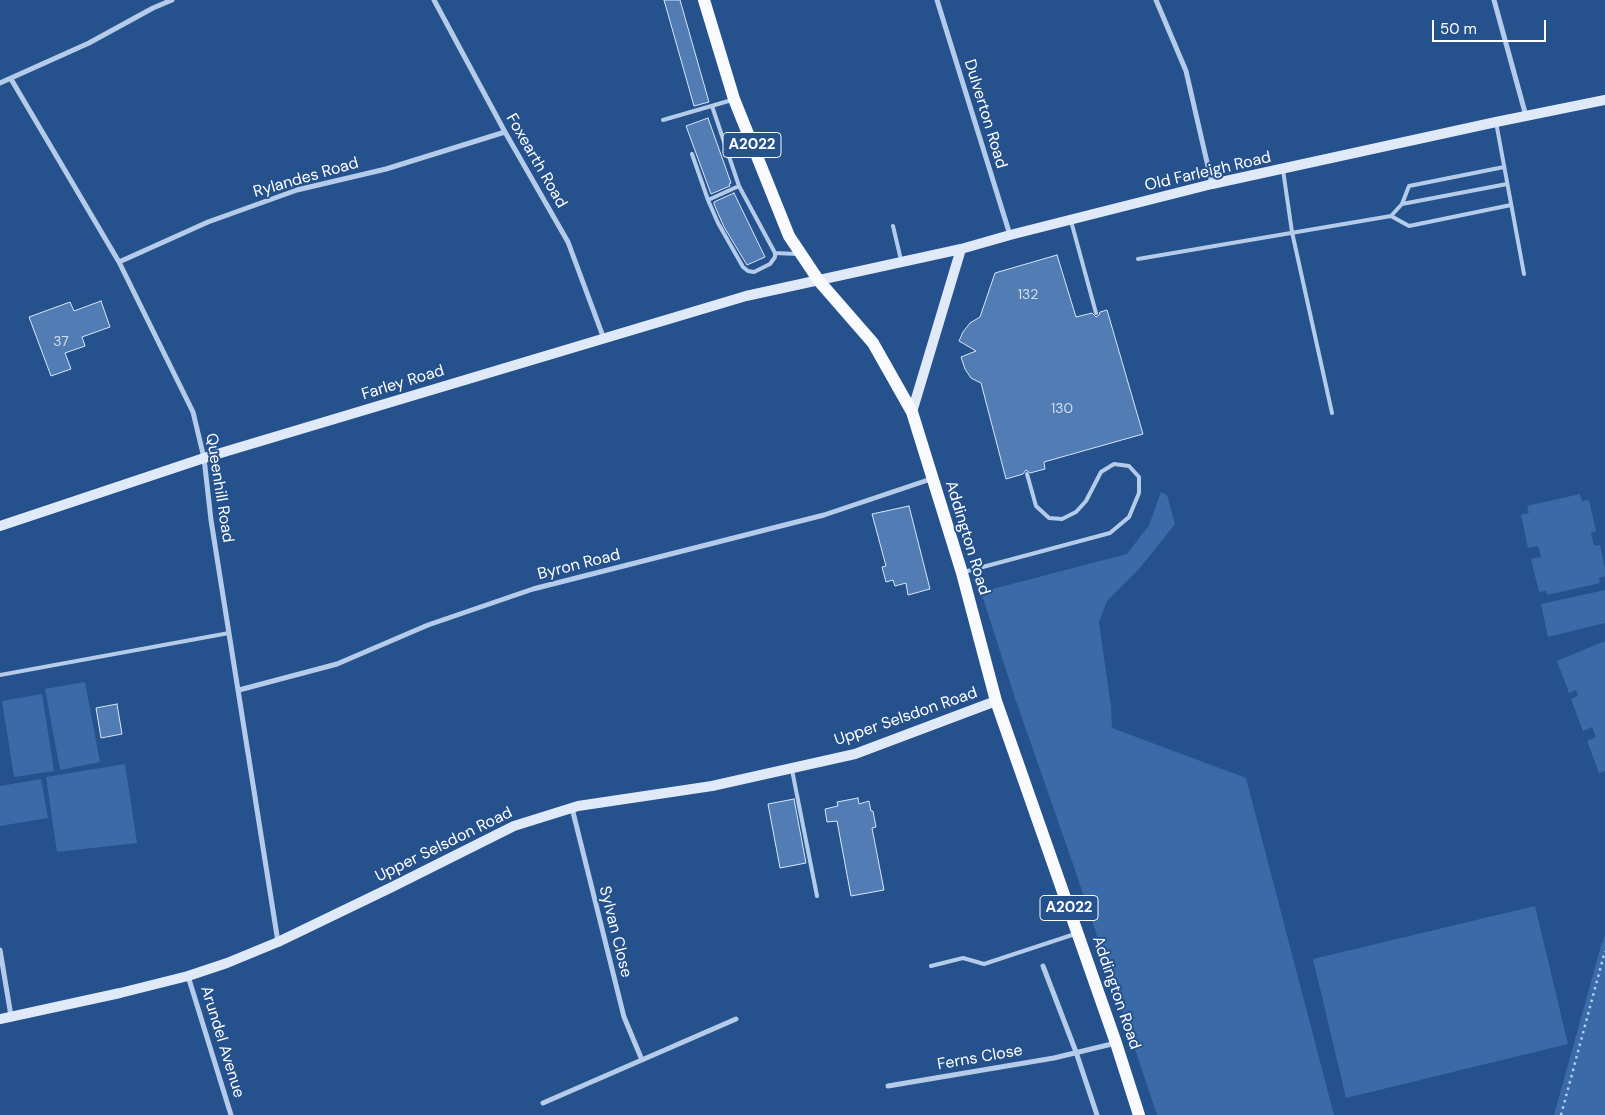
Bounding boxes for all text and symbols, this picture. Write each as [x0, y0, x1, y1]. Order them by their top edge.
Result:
scale bar [1435, 10, 1549, 42]
text: 50 m [1440, 19, 1477, 39]
street label: Dulverton Road [959, 57, 1011, 171]
street label: Foxearth Road [501, 110, 571, 212]
road number: A2022 [723, 132, 781, 158]
street label: Old Farleigh Road [1143, 148, 1273, 196]
street label: Rylandes Road [251, 154, 361, 202]
house number: 132 [1018, 287, 1038, 303]
house number: 37 [53, 334, 69, 350]
street label: Farley Road [359, 361, 447, 405]
house number: 130 [1051, 401, 1073, 417]
street label: Queenhill Road [201, 432, 237, 544]
street label: Addington Road [941, 479, 993, 597]
street label: Byron Road [536, 545, 622, 585]
street label: Upper Selsdon Road [832, 684, 980, 750]
street label: Upper Selsdon Road [372, 804, 516, 886]
street label: Sylvan Close [594, 884, 636, 980]
road number: A2022 [1040, 896, 1098, 920]
street label: Addington Road [1088, 934, 1144, 1052]
street label: Arundel Avenue [196, 984, 248, 1100]
street label: Ferns Close [936, 1041, 1024, 1075]

